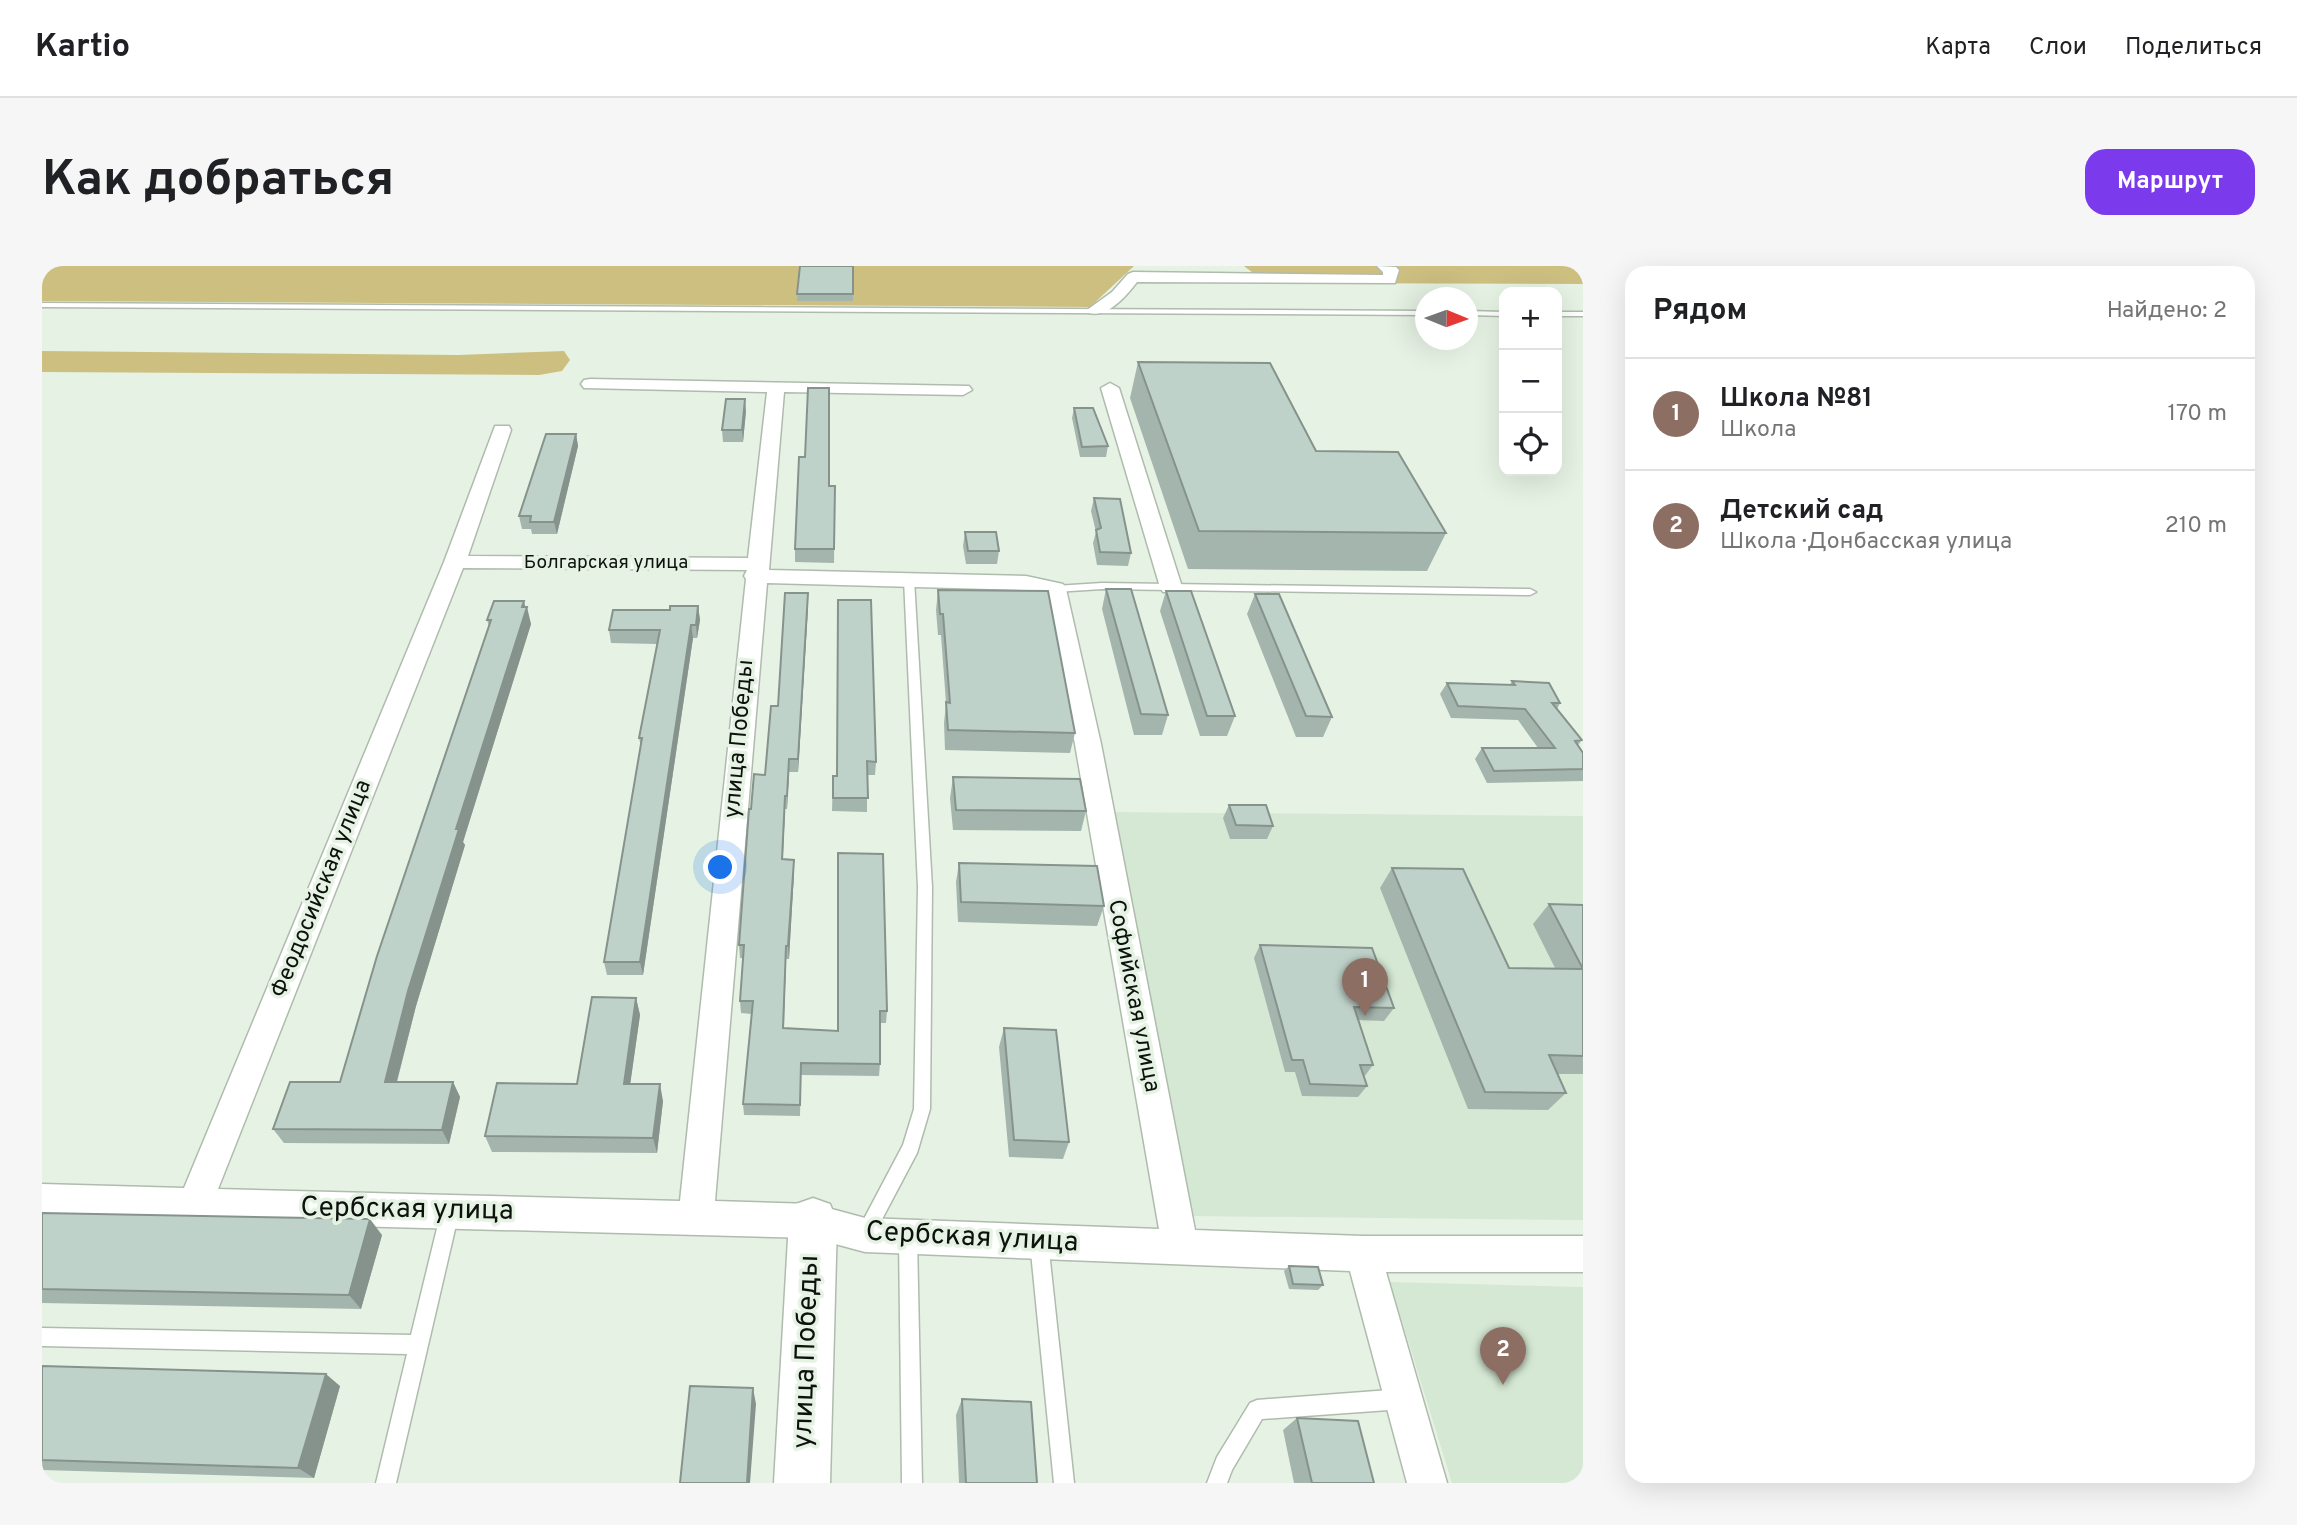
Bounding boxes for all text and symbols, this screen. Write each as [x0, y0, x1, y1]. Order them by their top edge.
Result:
text: Kartio [35, 27, 130, 69]
text: Карта [1925, 33, 1991, 63]
text: Слои [2029, 33, 2087, 63]
text: Поделиться [2125, 33, 2262, 63]
button: Маршрут [2085, 149, 2255, 215]
text: Как добраться [42, 151, 394, 213]
north arrow [1415, 287, 1478, 350]
map controls [1499, 287, 1562, 476]
button: + [1499, 287, 1562, 350]
text: Рядом [1653, 293, 1747, 330]
text: Найдено: 2 [2107, 297, 2227, 326]
button: − [1499, 350, 1562, 413]
text: Школа №81 [1720, 383, 1873, 416]
text: 1 [1671, 400, 1681, 429]
text: 170 m [2168, 400, 2227, 429]
button: locate [1499, 413, 1562, 476]
text: Школа [1720, 416, 1796, 445]
text: Детский сад [1720, 495, 1883, 528]
text: 2 [1669, 512, 1683, 541]
text: 210 m [2165, 512, 2227, 541]
text: Школа · Донбасская улица [1720, 528, 2012, 557]
street label: Болгарская улица [524, 551, 688, 575]
street label: улица Победы [719, 658, 761, 820]
street label: Феодосийская улица [265, 776, 379, 1002]
your location [703, 850, 737, 884]
street label: Софийская улица [1100, 897, 1166, 1095]
pin: 1 [1342, 958, 1388, 1016]
street label: Сербская улица [300, 1190, 514, 1230]
street label: Сербская улица [865, 1214, 1079, 1262]
street label: улица Победы [786, 1255, 828, 1449]
pin: 2 [1480, 1327, 1526, 1385]

